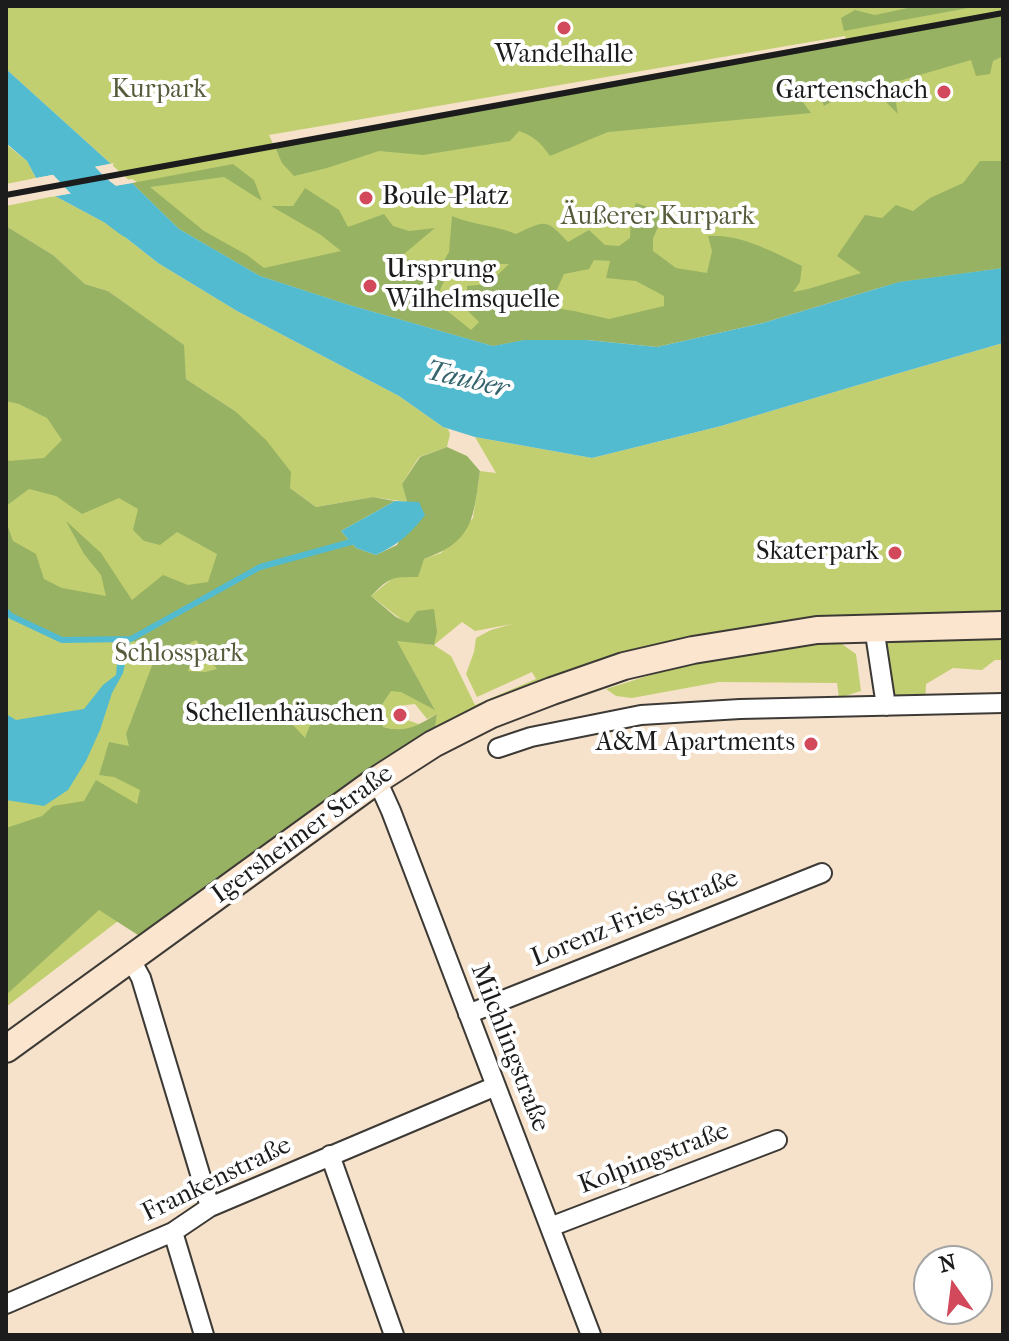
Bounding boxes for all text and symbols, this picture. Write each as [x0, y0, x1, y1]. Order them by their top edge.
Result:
marker: Wandelhalle [555, 19, 573, 37]
place label: Wandelhalle [495, 40, 633, 72]
park label: Kurpark [111, 75, 207, 107]
place label: Gartenschach [776, 76, 928, 108]
marker: Gartenschach [935, 83, 953, 101]
place label: Boule-Platz [382, 182, 509, 214]
marker: Boule-Platz [357, 189, 375, 207]
park label: Äußerer Kurpark [561, 202, 755, 234]
place label: Ursprung Wilhelmsquelle [386, 255, 560, 316]
marker: Ursprung Wilhelmsquelle [361, 277, 379, 295]
water label: Tauber [422, 355, 512, 407]
place label: Skaterpark [756, 537, 879, 569]
marker: Skaterpark [886, 544, 904, 562]
park label: Schlosspark [114, 639, 244, 671]
place label: Schellenhäuschen [185, 699, 384, 731]
marker: Schellenhäuschen [391, 706, 409, 724]
place label: A&M Apartments [596, 728, 795, 760]
marker: A&M Apartments [802, 735, 820, 753]
street label: Igersheimer Straße [206, 759, 400, 911]
street label: Lorenz-Fries-Straße [527, 863, 743, 975]
street label: Milchlingstraße [463, 960, 555, 1136]
street label: Kolpingstraße [574, 1116, 734, 1202]
street label: Frankenstraße [137, 1130, 297, 1230]
north arrow [913, 1245, 993, 1325]
text: N [936, 1249, 959, 1278]

